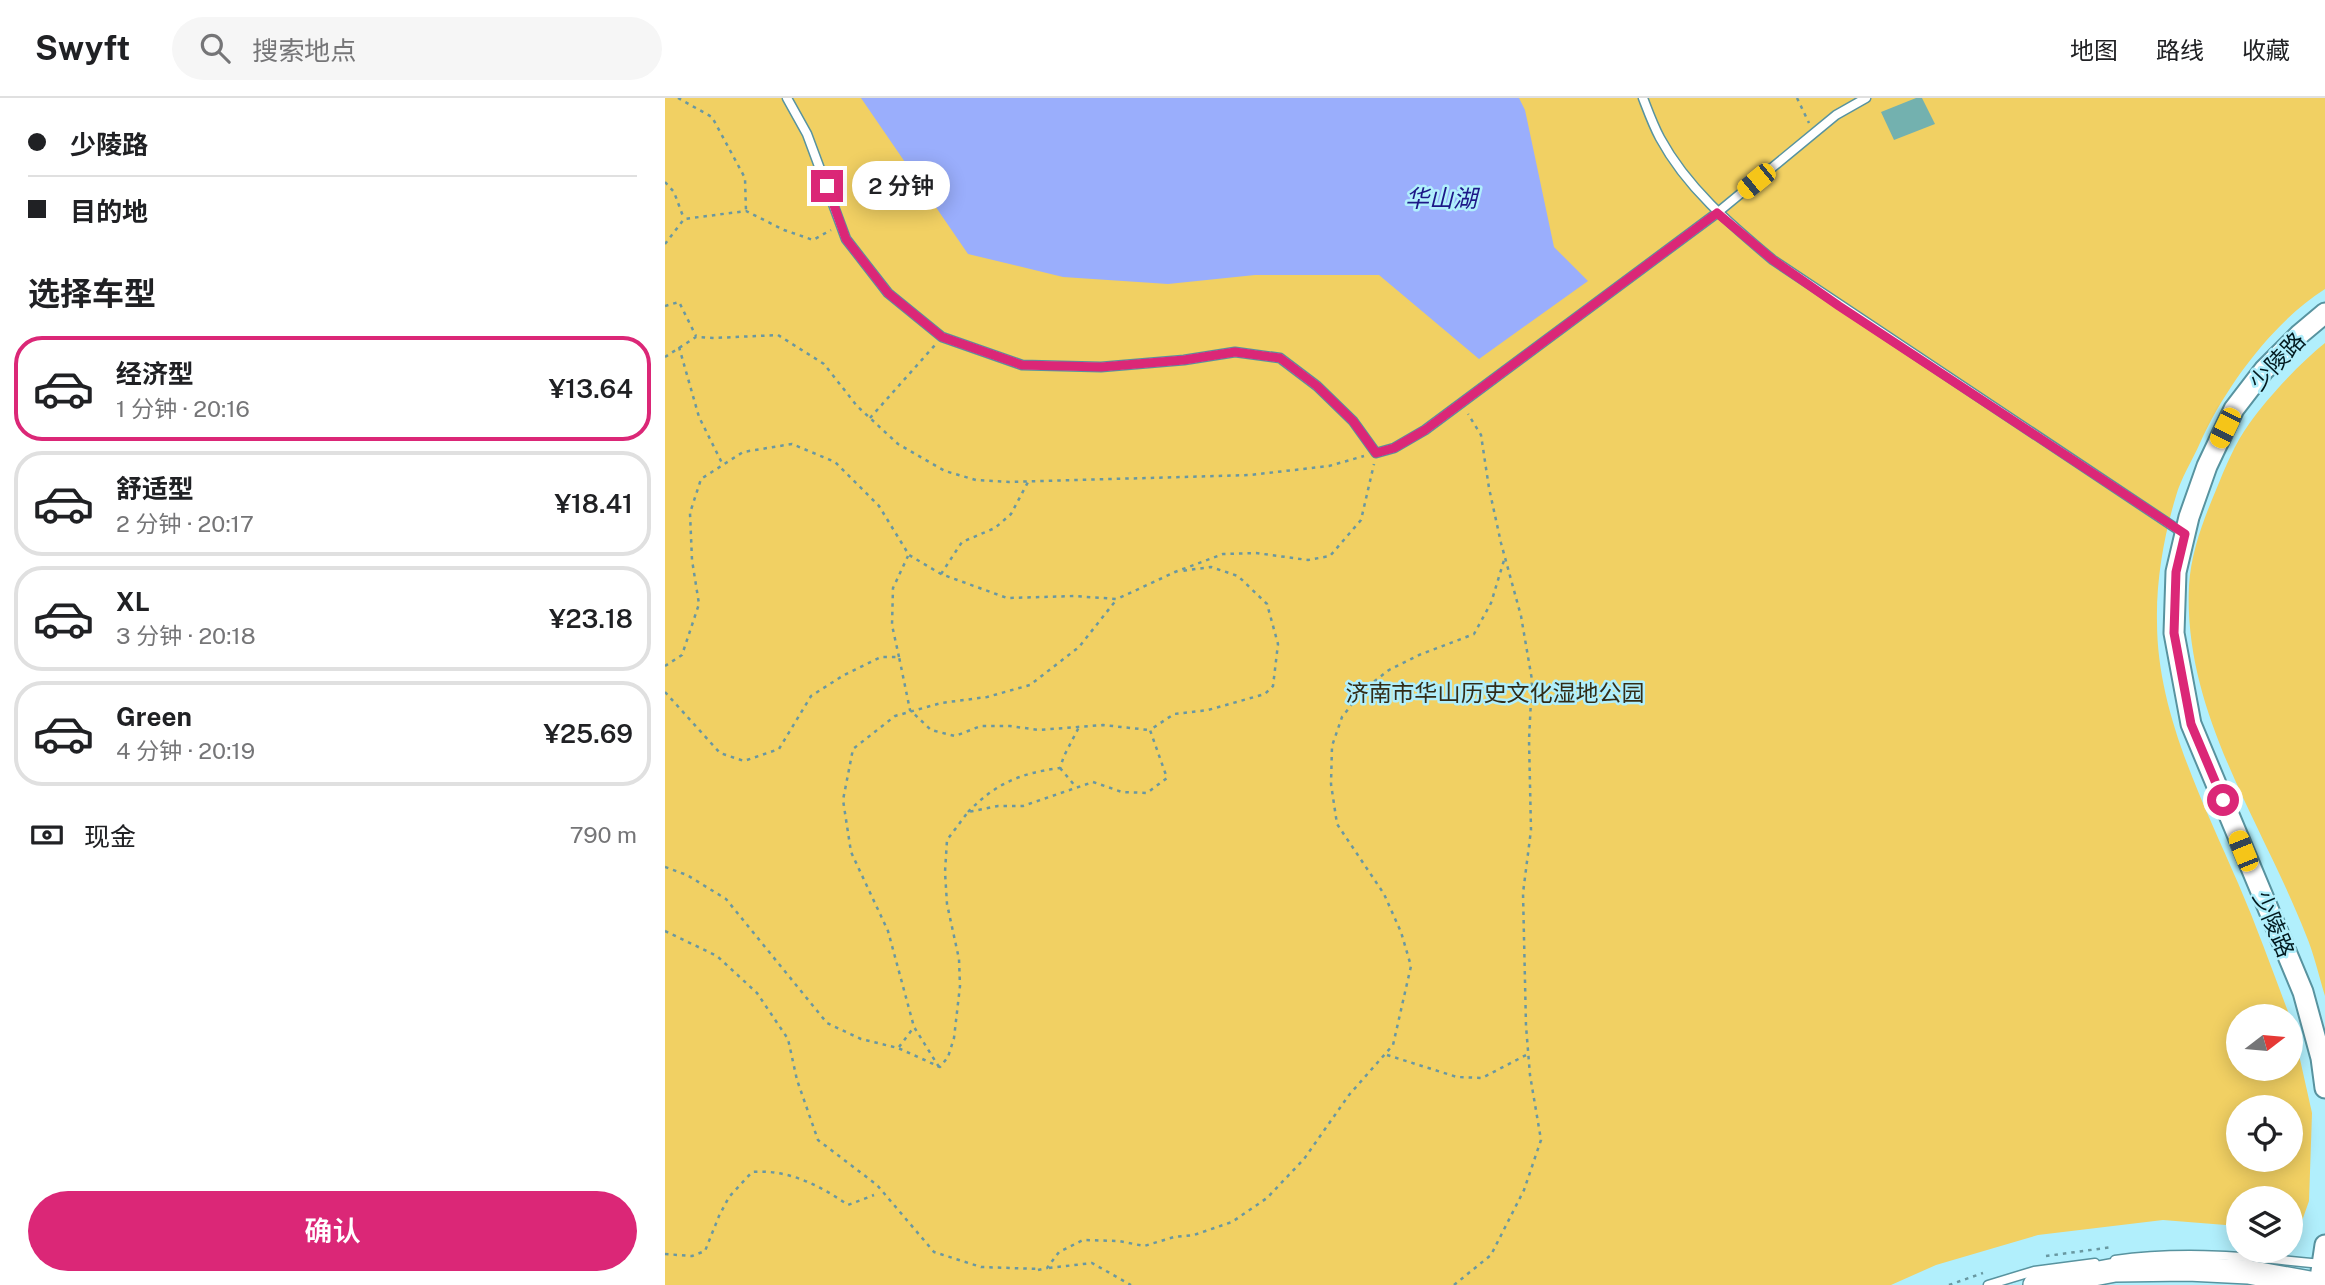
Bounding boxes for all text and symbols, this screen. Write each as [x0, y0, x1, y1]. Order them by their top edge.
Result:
search box [172, 17, 662, 80]
text: Swyft [35, 29, 130, 67]
icon: search [196, 29, 234, 67]
text: 搜索地点 [252, 35, 356, 66]
text: 地图 [2070, 36, 2118, 64]
text: 路线 [2156, 36, 2204, 64]
text: 收藏 [2242, 36, 2290, 64]
text: 少陵路 [70, 129, 148, 160]
car [1734, 160, 1779, 202]
callout: 2 分钟 [851, 162, 949, 210]
route end [811, 170, 843, 202]
text: 2 分钟 [868, 172, 934, 199]
water label: 华山湖 [1405, 184, 1481, 212]
text: 目的地 [70, 196, 148, 227]
text: 选择车型 [28, 275, 156, 312]
street label: 少陵路 [2244, 327, 2310, 395]
icon: car [32, 357, 95, 420]
text: 经济型 [116, 358, 194, 389]
text: ¥13.64 [549, 373, 633, 404]
text: 1 分钟 · 20:16 [116, 395, 250, 422]
car [2207, 405, 2244, 451]
icon: car [32, 472, 95, 535]
text: 舒适型 [116, 473, 194, 504]
text: ¥18.41 [554, 488, 633, 519]
text: 2 分钟 · 20:17 [116, 510, 254, 537]
text: XL [116, 586, 150, 617]
icon: car [32, 587, 95, 650]
text: ¥23.18 [549, 603, 633, 634]
text: 3 分钟 · 20:18 [116, 622, 256, 649]
park label: 济南市华山历史文化湿地公园 [1346, 679, 1645, 706]
text: Green [116, 701, 192, 732]
icon: car [32, 702, 95, 765]
text: ¥25.69 [543, 718, 633, 749]
text: 4 分钟 · 20:19 [116, 737, 255, 764]
route start [2207, 784, 2239, 816]
icon: cash [28, 816, 66, 854]
text: 现金 [84, 821, 136, 852]
text: 790 m [570, 821, 637, 848]
car [2226, 828, 2261, 874]
street label: 少陵路 [2248, 887, 2300, 961]
north arrow [2226, 1004, 2303, 1082]
map controls [2226, 1004, 2303, 1263]
button: locate [2226, 1095, 2303, 1172]
button: layers [2226, 1186, 2303, 1263]
button: 确认 [28, 1191, 637, 1271]

